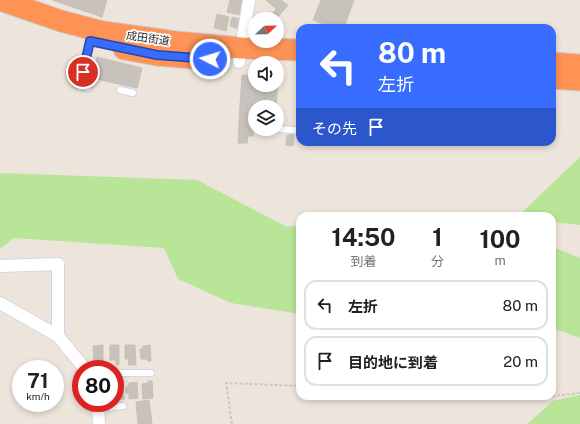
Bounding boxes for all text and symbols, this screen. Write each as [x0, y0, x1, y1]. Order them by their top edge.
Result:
north arrow [248, 12, 284, 48]
map controls [248, 12, 284, 136]
street label: 成田街道 [125, 29, 171, 47]
text: 80 m [378, 36, 446, 69]
position arrow [189, 38, 231, 80]
icon: left [312, 40, 364, 92]
pin [66, 55, 100, 89]
button: sound [248, 56, 284, 92]
icon: arrive [72, 61, 94, 83]
text: 左折 [378, 74, 414, 95]
button: layers [248, 100, 284, 136]
icon: arrive [365, 116, 387, 138]
text: その先 [312, 120, 357, 137]
text: 14:50 [331, 223, 396, 251]
text: 1 [432, 223, 443, 251]
text: 100 [479, 225, 521, 253]
text: m [494, 253, 506, 268]
text: 到着 [350, 254, 377, 269]
text: 分 [431, 254, 444, 269]
icon: left [314, 294, 336, 316]
text: 80 m [503, 297, 538, 314]
text: 左折 [348, 298, 378, 315]
icon: arrive [314, 350, 336, 372]
text: 20 m [503, 353, 538, 370]
text: 目的地に到着 [348, 354, 438, 371]
speed limit sign: 80 [72, 360, 124, 412]
text: 71 [27, 369, 49, 393]
text: km/h [26, 390, 50, 402]

